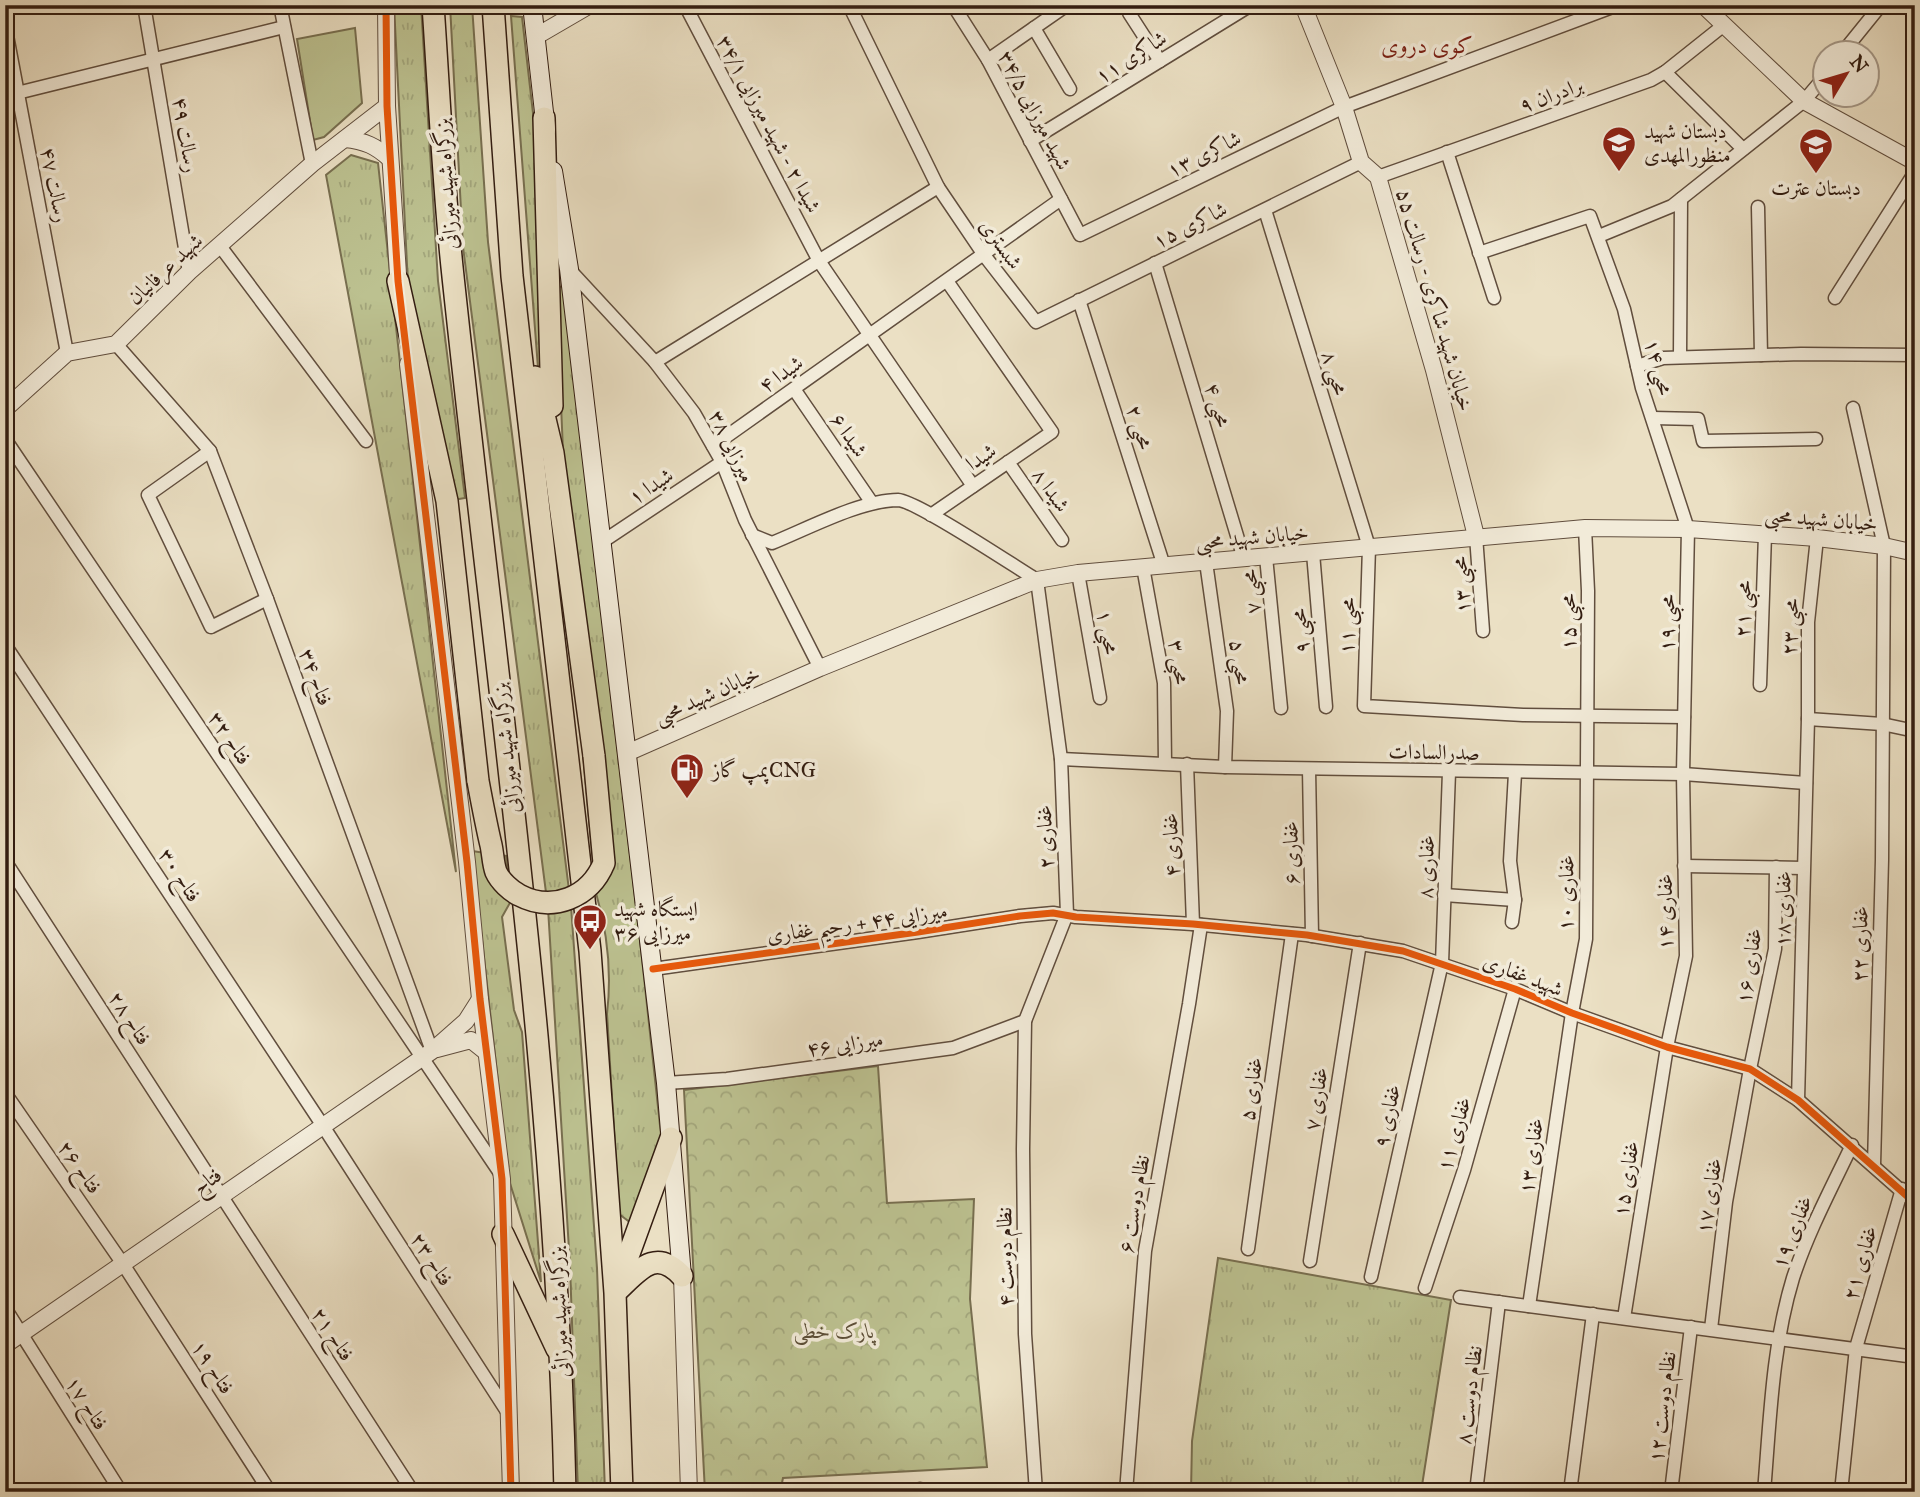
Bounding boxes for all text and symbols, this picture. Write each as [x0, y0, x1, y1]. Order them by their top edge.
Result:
street label: شاکری ۱۱ [1090, 25, 1172, 89]
street label: شیدا ۲ - شهید میرزایی ۳۴/۱ [710, 31, 827, 218]
district label: کوی دروی [1381, 31, 1473, 60]
north arrow [1812, 38, 1882, 108]
street label: شهید میرزایی ۳۴/۵ [992, 46, 1077, 175]
text: N [1845, 50, 1873, 77]
street label: برادران ۹ [1516, 71, 1587, 118]
street label: رسالت ۴۹ [167, 95, 205, 175]
street label: بزرگراه شهید میرزائی [427, 117, 465, 250]
place label: دبستان شهید منظورالمهدی [1644, 118, 1731, 168]
school or university icon: دبستان شهید منظورالمهدی [1600, 124, 1638, 173]
street label: شاکری ۱۳ [1163, 125, 1245, 183]
school or university icon: دبستان عترت [1797, 126, 1835, 175]
street label: رسالت ۴۷ [35, 145, 75, 225]
place label: دبستان عترت [1771, 175, 1861, 201]
street label: خیابان شهید شاکری - رسالت ۵۵ [1390, 186, 1479, 414]
street label: شاکری ۱۵ [1149, 196, 1231, 254]
street label: شبستری [974, 213, 1028, 275]
street label: شهید عرفانیان [122, 228, 209, 312]
street label: محبی ۱۴ [1635, 336, 1679, 399]
street label: محبی ۸ [1312, 348, 1354, 400]
street label: شیدا ۴ [754, 349, 808, 399]
street label: محبی ۴ [1195, 380, 1237, 432]
street label: محبی ۲ [1117, 402, 1159, 454]
street label: میرزایی ۳۸ [703, 406, 761, 487]
street label: شیدا ۶ [825, 408, 873, 462]
street label: شیدا [961, 437, 1001, 477]
street label: شیدا ۱ [624, 462, 678, 510]
street label: شیدا ۸ [1026, 463, 1076, 517]
street label: خیابان شهید محبی [1763, 501, 1879, 541]
street label: خیابان شهید محبی [1194, 519, 1310, 559]
street label: محبی ۱۳ [1446, 555, 1480, 614]
street label: محبی ۷ [1236, 568, 1270, 616]
street label: محبی ۲۱ [1729, 580, 1761, 638]
street label: محبی ۱۵ [1555, 593, 1585, 651]
street label: محبی ۱۹ [1654, 594, 1685, 652]
street label: محبی ۱۱ [1333, 597, 1365, 655]
street label: محبی ۲۳ [1776, 598, 1808, 656]
street label: محبی ۹ [1285, 607, 1319, 654]
street label: محبی ۱ [1087, 608, 1125, 657]
street label: محبی ۳ [1159, 638, 1195, 687]
street label: محبی ۵ [1220, 638, 1256, 687]
street label: فتاح ۳۴ [288, 645, 338, 711]
street label: خیابان شهید محبی [650, 660, 766, 734]
street label: بزرگراه شهید میرزائی [485, 681, 527, 815]
street label: فتاح ۳۲ [198, 706, 257, 773]
street label: صدرالسادات [1388, 738, 1480, 766]
fuel station icon: پمپ گازCNG [668, 751, 706, 800]
place label: پمپ گازCNG [710, 757, 816, 786]
street label: غفاری ۲ [1031, 805, 1059, 869]
street label: غفاری ۴ [1157, 813, 1185, 877]
street label: غفاری ۶ [1277, 821, 1305, 885]
street label: غفاری ۸ [1412, 835, 1440, 899]
street label: فتاح ۳۰ [148, 843, 207, 910]
street label: غفاری ۱۰ [1552, 855, 1580, 931]
street label: غفاری ۱۸ [1769, 871, 1797, 947]
street label: غفاری ۱۴ [1652, 874, 1678, 950]
place label: ایستگاه شهید میرزایی ۳۶ [614, 896, 698, 947]
street label: میرزایی ۴۴ + رحیم غفاری [765, 897, 950, 956]
bus stop icon: ایستگاه شهید میرزایی ۳۶ [571, 902, 609, 951]
street label: غفاری ۲۲ [1846, 906, 1874, 982]
street label: غفاری ۱۶ [1730, 926, 1768, 1006]
street label: شهید غفاری [1479, 948, 1567, 1003]
street label: فتاح ۲۸ [98, 986, 157, 1053]
street label: میرزایی ۴۶ [805, 1026, 885, 1063]
street label: غفاری ۵ [1234, 1055, 1268, 1123]
street label: غفاری ۷ [1298, 1065, 1334, 1133]
street label: غفاری ۹ [1368, 1082, 1406, 1150]
street label: غفاری ۱۱ [1431, 1094, 1477, 1174]
street label: غفاری ۱۳ [1513, 1116, 1549, 1196]
street label: فتاح ۲۶ [47, 1135, 108, 1202]
street label: غفاری ۱۵ [1607, 1139, 1645, 1219]
street label: نظام دوست ۶ [1113, 1153, 1160, 1256]
street label: غفاری ۱۷ [1690, 1156, 1728, 1236]
street label: فتاح [187, 1162, 230, 1205]
street label: غفاری ۱۹ [1766, 1192, 1818, 1272]
street label: نظام دوست ۴ [991, 1207, 1024, 1307]
street label: غفاری ۲۱ [1837, 1223, 1883, 1303]
street label: فتاح ۲۳ [400, 1227, 459, 1294]
street label: بزرگراه شهید میرزائی [542, 1245, 576, 1378]
street label: فتاح ۲۱ [301, 1302, 360, 1369]
park label: پارک خطی [793, 1318, 877, 1346]
street label: فتاح ۱۹ [181, 1335, 240, 1402]
street label: نظام دوست ۸ [1450, 1344, 1493, 1447]
street label: نظام دوست ۱۲ [1642, 1350, 1687, 1465]
street label: فتاح ۱۷ [55, 1371, 114, 1438]

